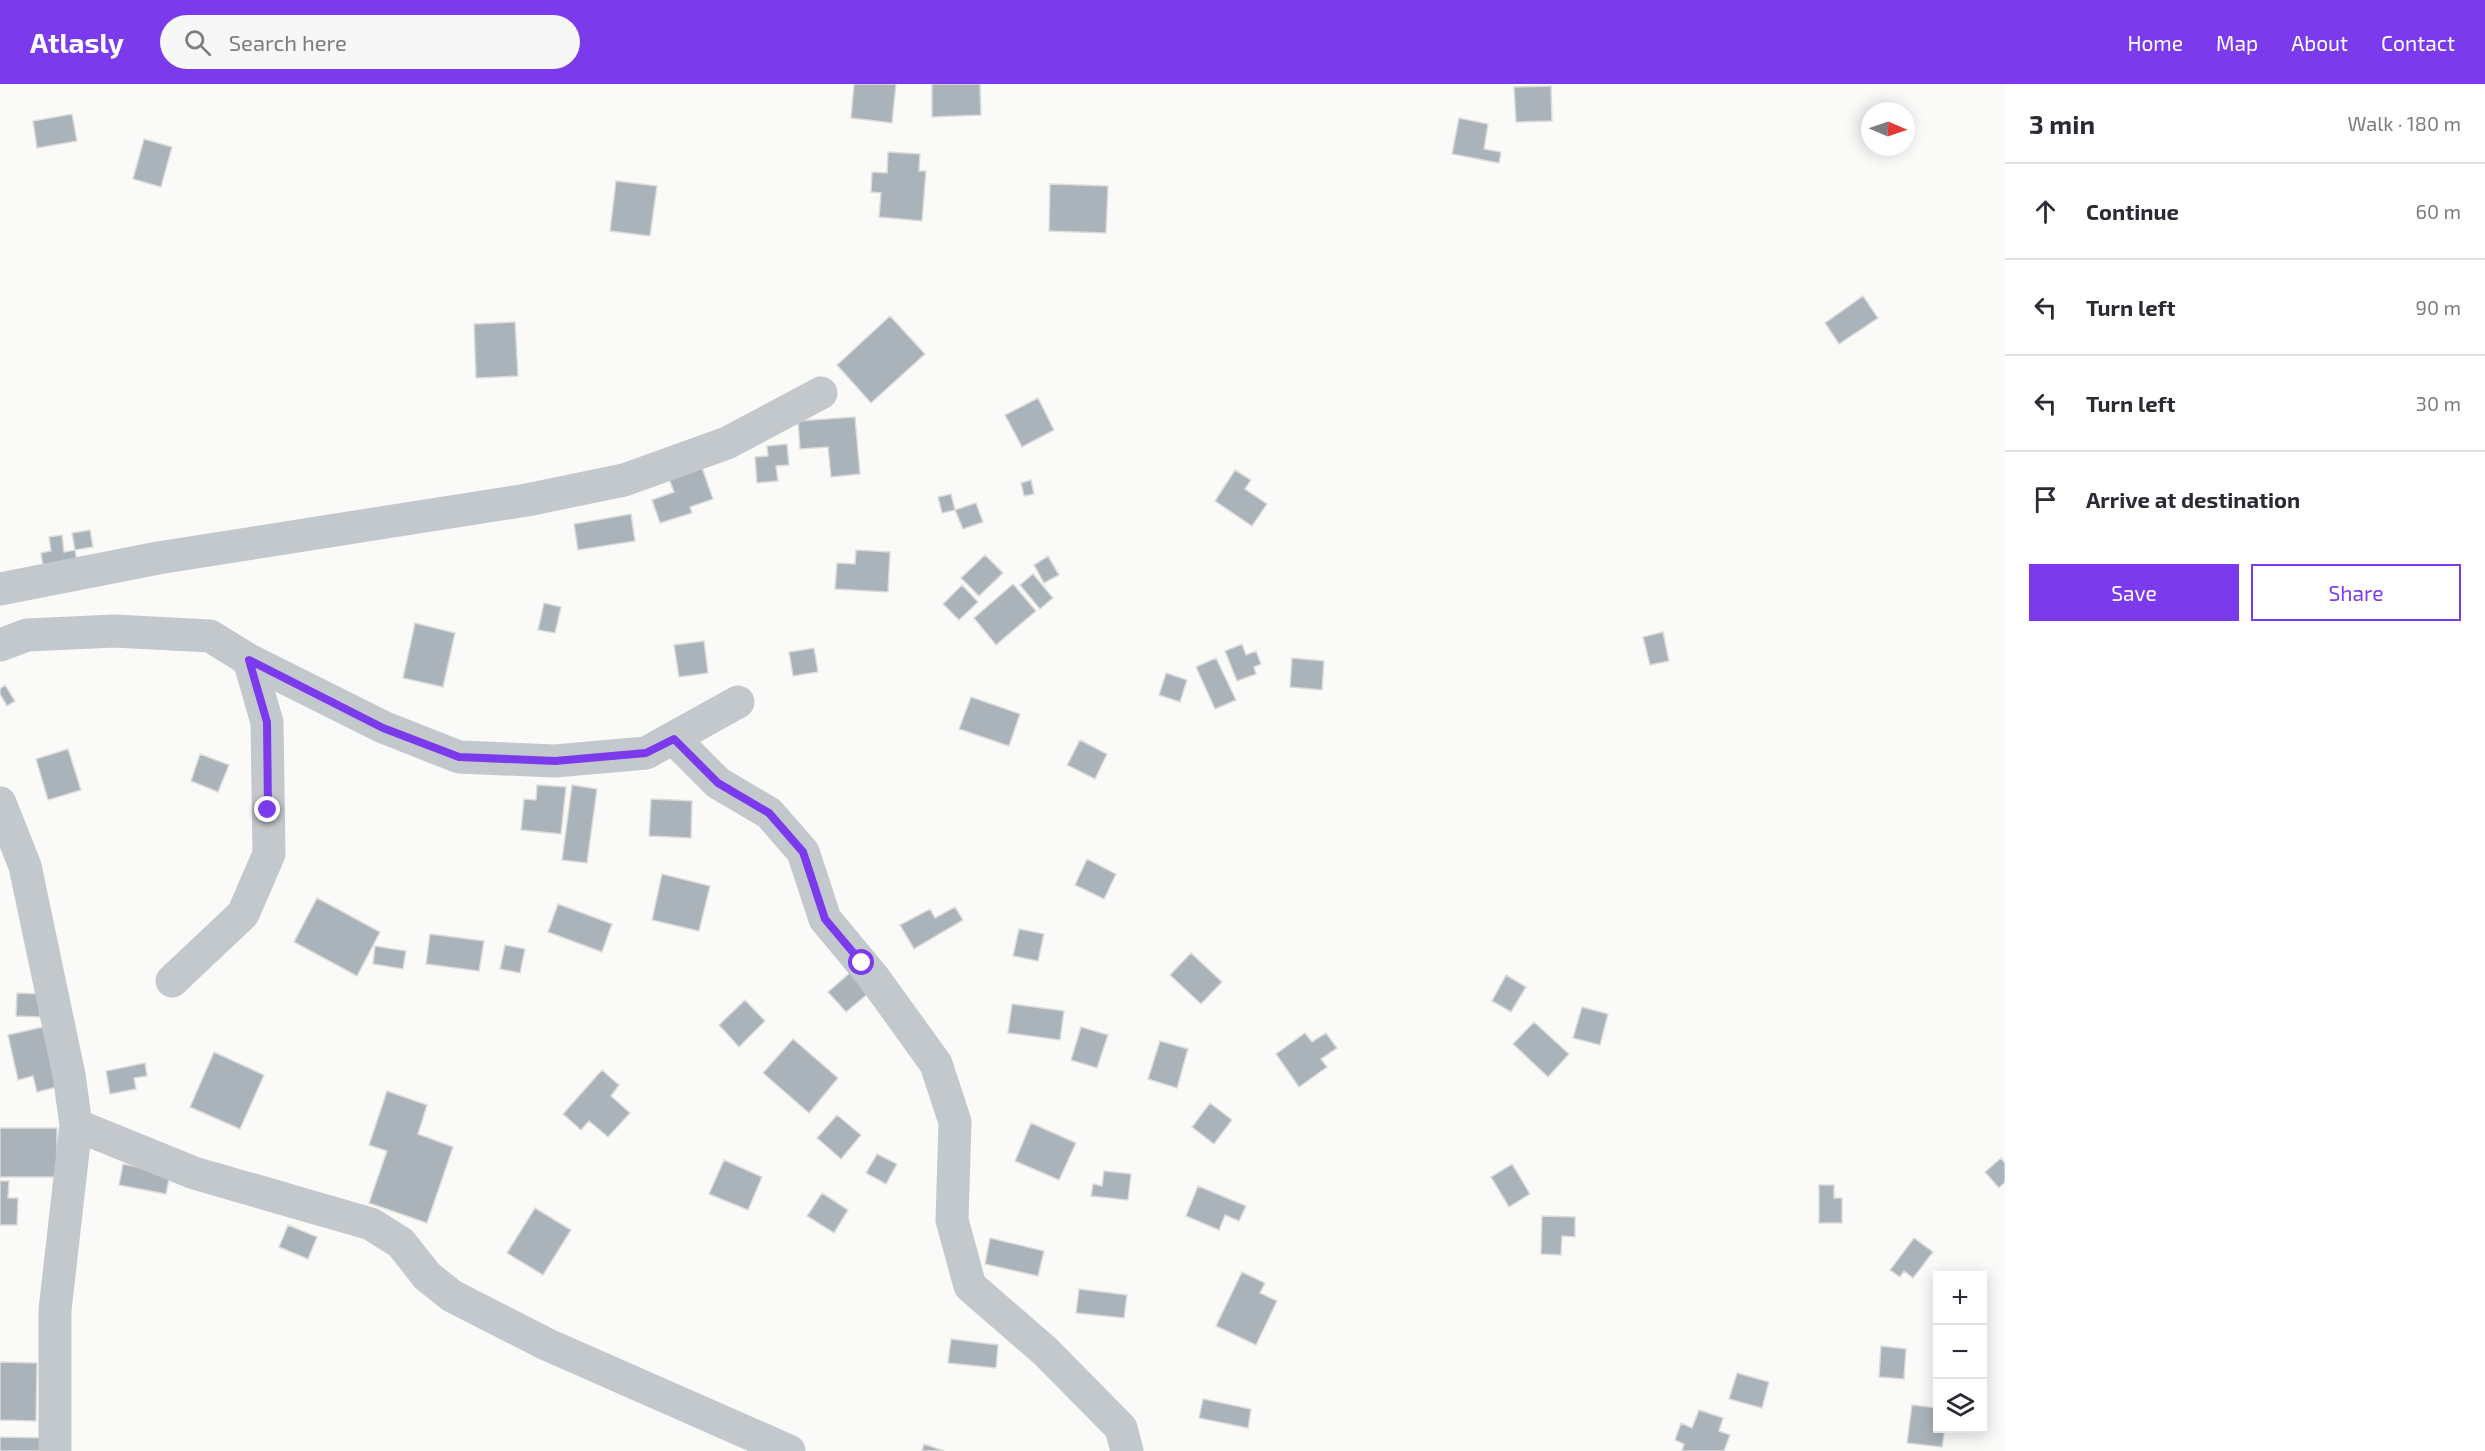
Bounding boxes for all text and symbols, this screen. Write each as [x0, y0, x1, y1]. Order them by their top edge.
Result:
search box [160, 15, 580, 69]
text: Atlasly [30, 25, 124, 59]
icon: search [181, 26, 214, 59]
text: Search here [229, 29, 347, 55]
text: Home [2127, 30, 2183, 55]
text: Map [2216, 30, 2258, 55]
text: About [2291, 30, 2348, 55]
text: Contact [2381, 30, 2455, 55]
north arrow [1861, 102, 1915, 156]
text: 3 min [2029, 108, 2095, 139]
text: Walk · 180 m [2348, 111, 2461, 135]
icon: ahead [2029, 195, 2062, 228]
text: Continue [2086, 198, 2179, 224]
text: 60 m [2416, 199, 2461, 223]
icon: left [2029, 291, 2062, 324]
text: Turn left [2086, 294, 2175, 320]
text: 90 m [2416, 295, 2461, 319]
icon: left [2029, 387, 2062, 420]
text: Turn left [2086, 390, 2175, 416]
text: 30 m [2416, 391, 2461, 415]
icon: arrive [2029, 483, 2062, 516]
text: Arrive at destination [2086, 486, 2300, 512]
button: Save [2029, 564, 2239, 621]
button: Share [2251, 564, 2461, 621]
route end [254, 796, 280, 822]
route start [848, 949, 874, 975]
map controls [1933, 1271, 1987, 1433]
button: + [1933, 1271, 1987, 1325]
button: − [1933, 1325, 1987, 1379]
button: layers [1933, 1379, 1987, 1433]

